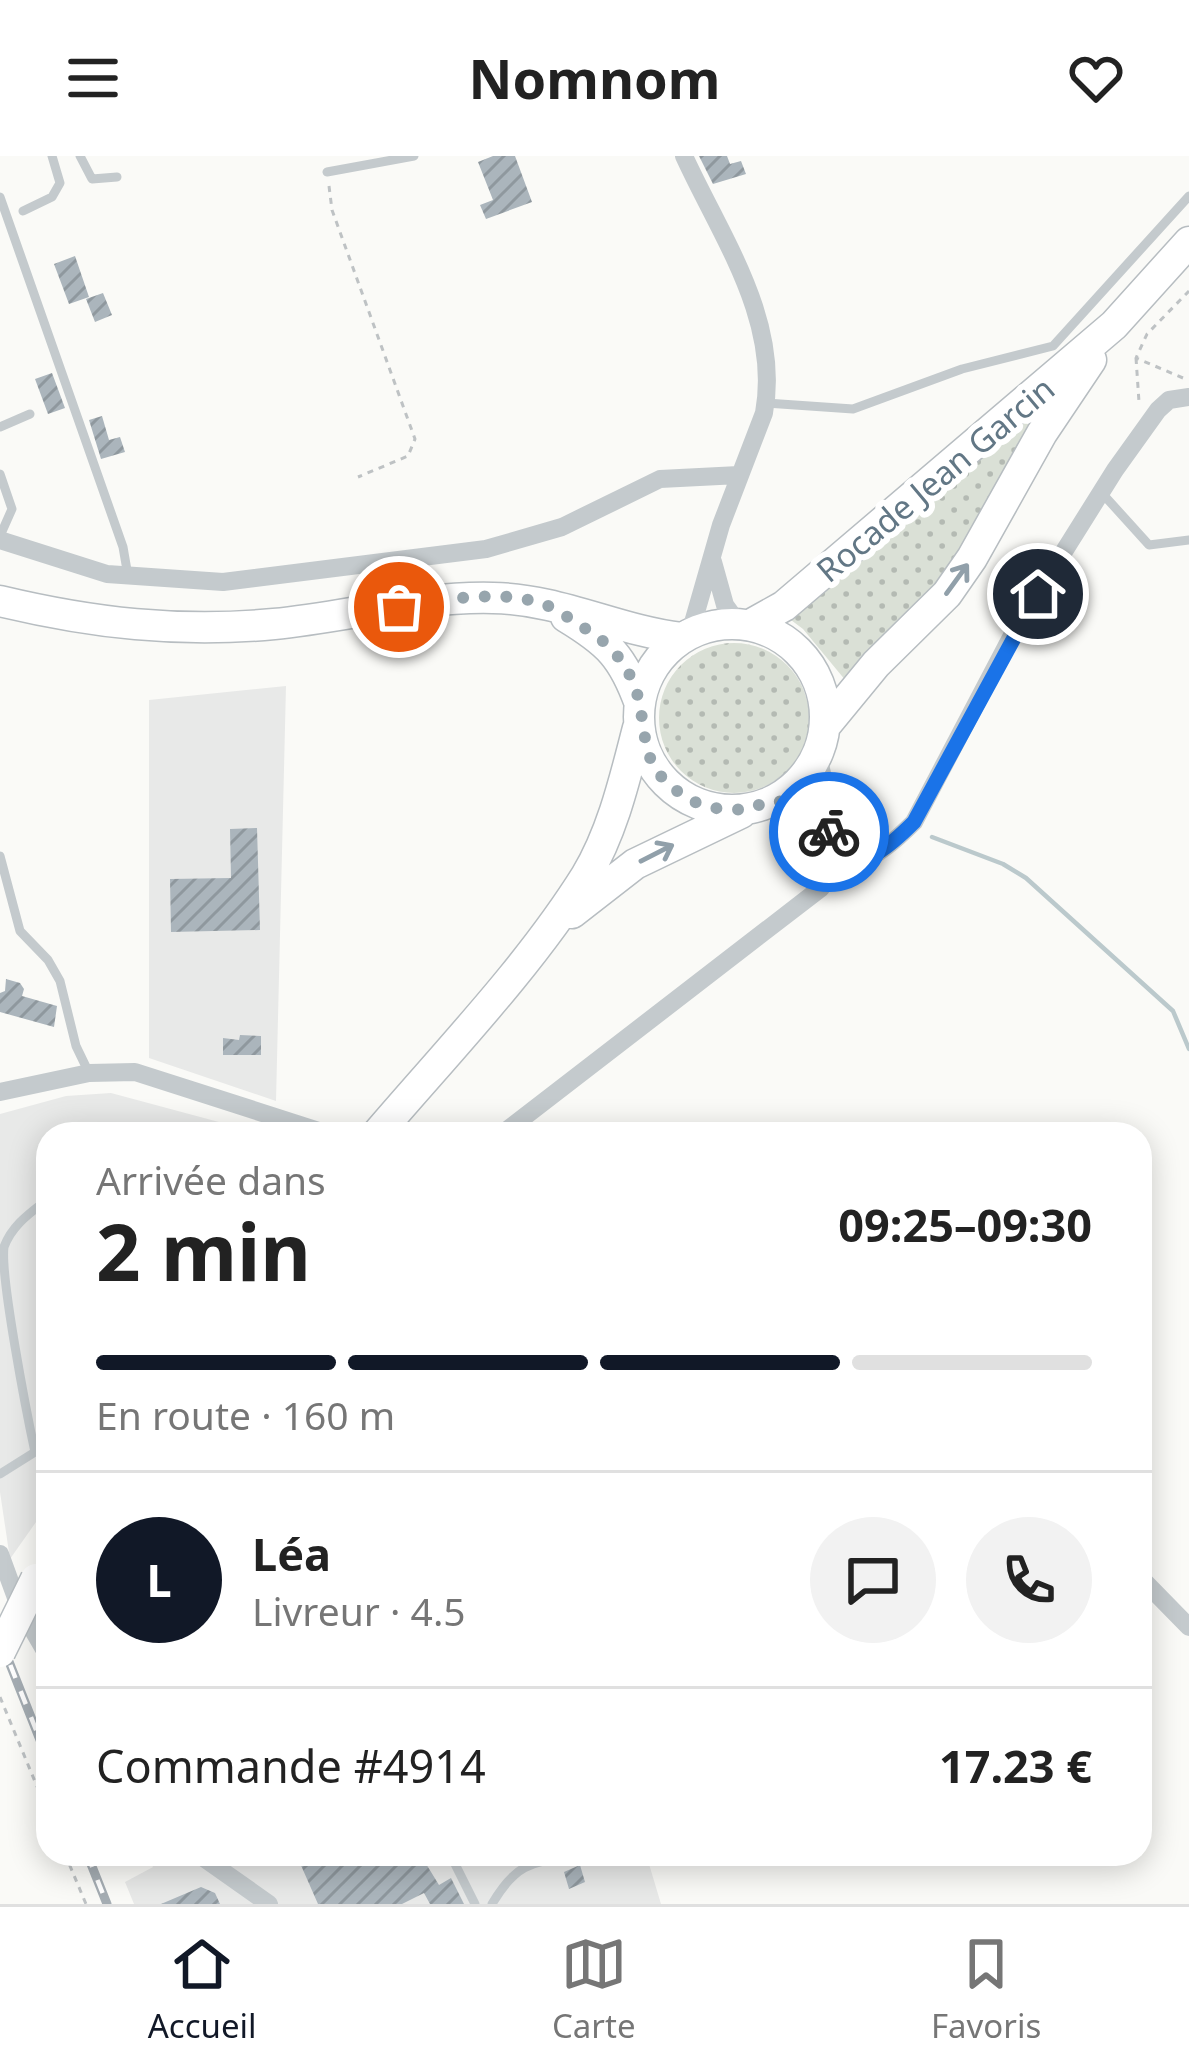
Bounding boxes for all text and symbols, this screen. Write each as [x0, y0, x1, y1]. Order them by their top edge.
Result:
text: Nomnom [469, 41, 720, 115]
icon: menu [60, 45, 126, 111]
icon: heart [1063, 45, 1129, 111]
street label: Rocade Jean Garcin [807, 366, 1063, 592]
pin [987, 543, 1089, 645]
pin [348, 556, 450, 658]
icon: home [1005, 561, 1071, 627]
one-way arrow [943, 563, 969, 596]
icon: bag [366, 574, 432, 640]
courier [769, 772, 889, 892]
icon: bike [796, 799, 862, 865]
one-way arrow [639, 840, 675, 863]
text: Arrivée dans [96, 1153, 326, 1206]
text: 09:25–09:30 [838, 1194, 1092, 1255]
text: 2 min [96, 1198, 311, 1304]
text: En route · 160 m [96, 1388, 395, 1441]
button: chat [810, 1517, 936, 1643]
button: phone [966, 1517, 1092, 1643]
text: Léa [252, 1523, 331, 1584]
text: L [146, 1549, 172, 1610]
text: Livreur · 4.5 [252, 1584, 466, 1637]
text: Commande #4914 [96, 1735, 486, 1796]
text: 17.23 € [939, 1735, 1092, 1796]
tab: Accueil [148, 1931, 257, 2048]
tab: Carte [552, 1931, 636, 2048]
tab: Favoris [931, 1931, 1041, 2048]

